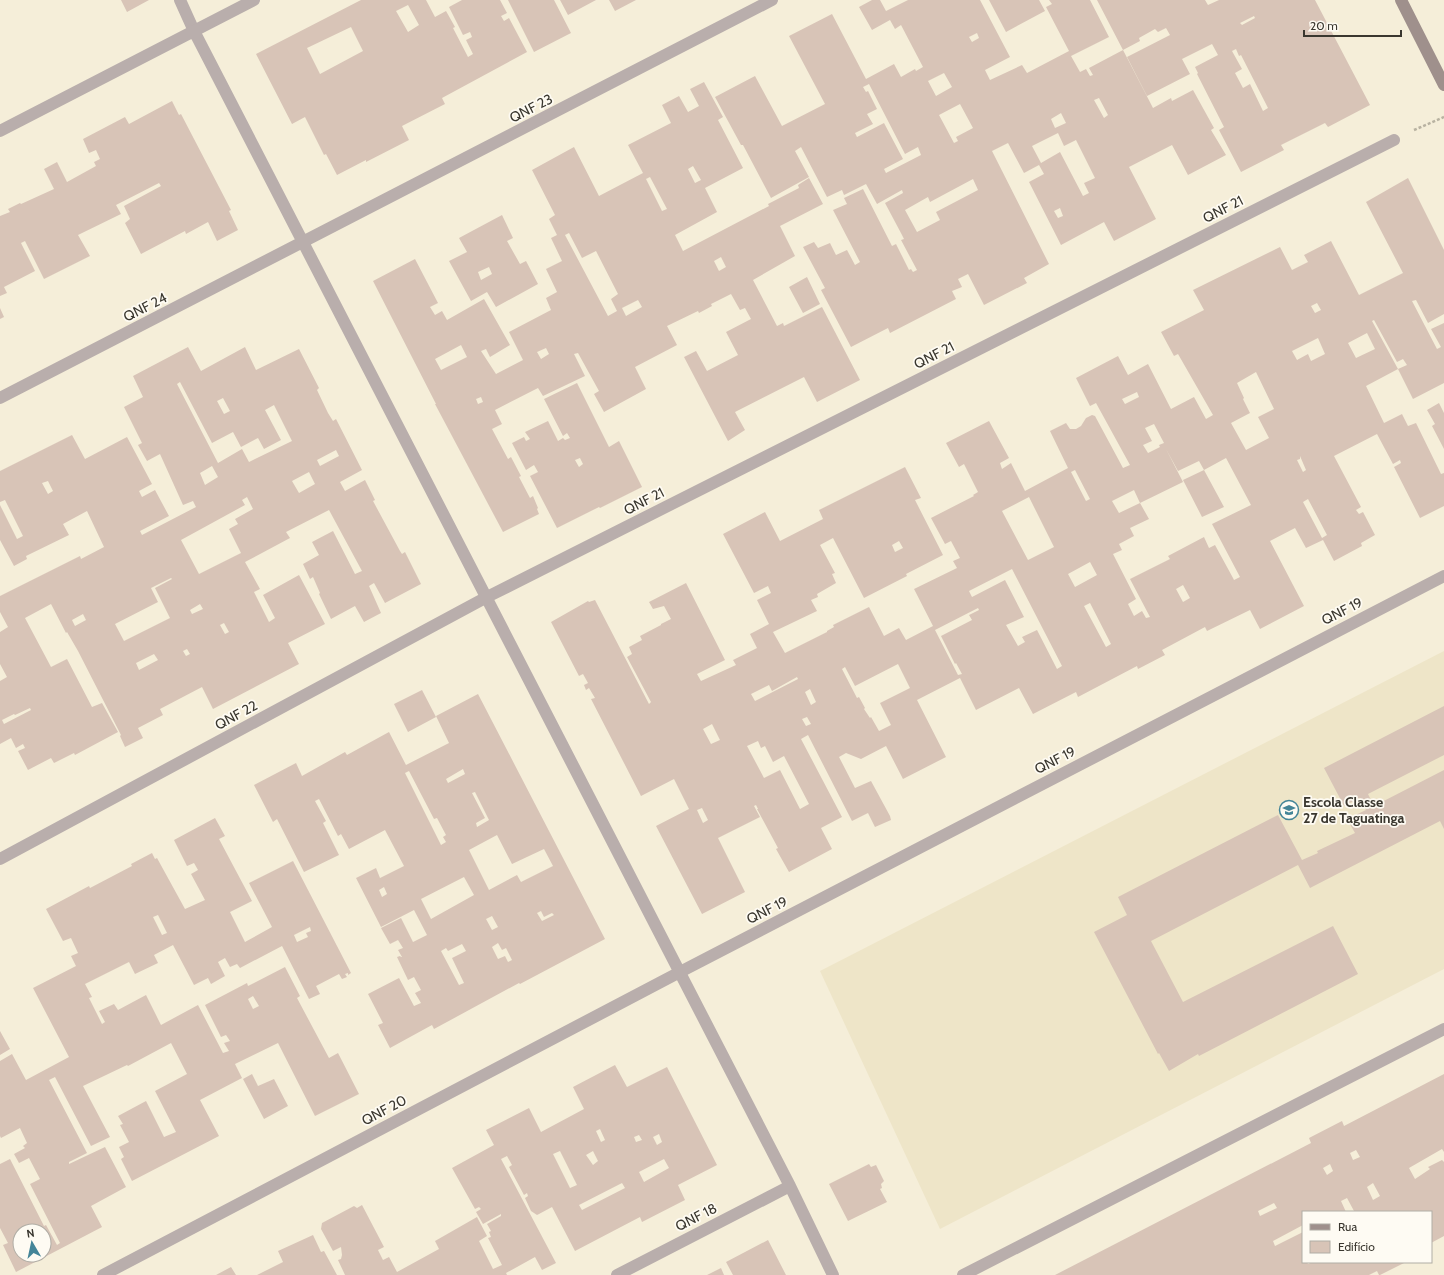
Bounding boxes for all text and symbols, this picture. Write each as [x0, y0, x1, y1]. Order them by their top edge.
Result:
scale bar [1304, 12, 1401, 38]
text: 20 m [1310, 18, 1338, 33]
street label: QNF 23 [506, 90, 556, 126]
street label: QNF 21 [1200, 191, 1246, 227]
street label: QNF 24 [120, 288, 170, 326]
street label: QNF 21 [911, 337, 957, 373]
street label: QNF 21 [621, 483, 667, 519]
street label: QNF 19 [1318, 593, 1366, 629]
street label: QNF 22 [212, 696, 260, 734]
street label: QNF 19 [1031, 742, 1079, 778]
place label: Escola Classe 27 de Taguatinga [1303, 793, 1405, 827]
school or university icon: Escola Classe 27 de Taguatinga [1278, 799, 1300, 821]
street label: QNF 19 [743, 892, 791, 928]
street label: QNF 20 [358, 1091, 410, 1129]
street label: QNF 18 [672, 1199, 720, 1235]
legend [1302, 1211, 1432, 1263]
text: Rua [1338, 1219, 1357, 1234]
north arrow [12, 1223, 52, 1263]
text: N [25, 1226, 35, 1241]
text: Edifício [1338, 1239, 1375, 1254]

